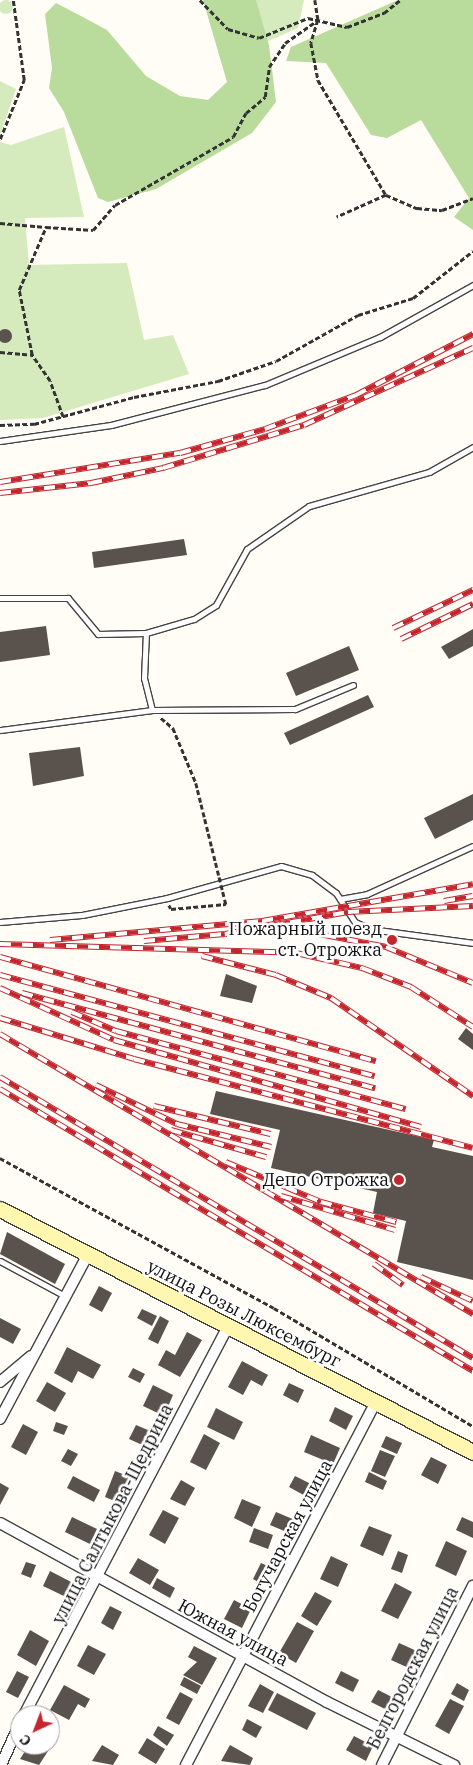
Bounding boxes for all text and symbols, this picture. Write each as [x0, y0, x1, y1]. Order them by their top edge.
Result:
place label: Пожарный поезд ст. Отрожка [229, 919, 382, 962]
marker: Пожарный поезд ст. Отрожка [386, 934, 398, 946]
place label: Депо Отрожка [263, 1169, 389, 1191]
marker: Депо Отрожка [393, 1174, 405, 1186]
street label: улица Розы Люксембург [143, 1256, 345, 1372]
street label: улица Салтыкова-Щедрина [48, 1400, 178, 1628]
street label: Богучарская улица [239, 1456, 337, 1616]
street label: Белгородская улица [363, 1583, 463, 1753]
street label: Южная улица [174, 1595, 292, 1671]
north arrow [10, 1705, 60, 1755]
text: С [16, 1730, 35, 1750]

